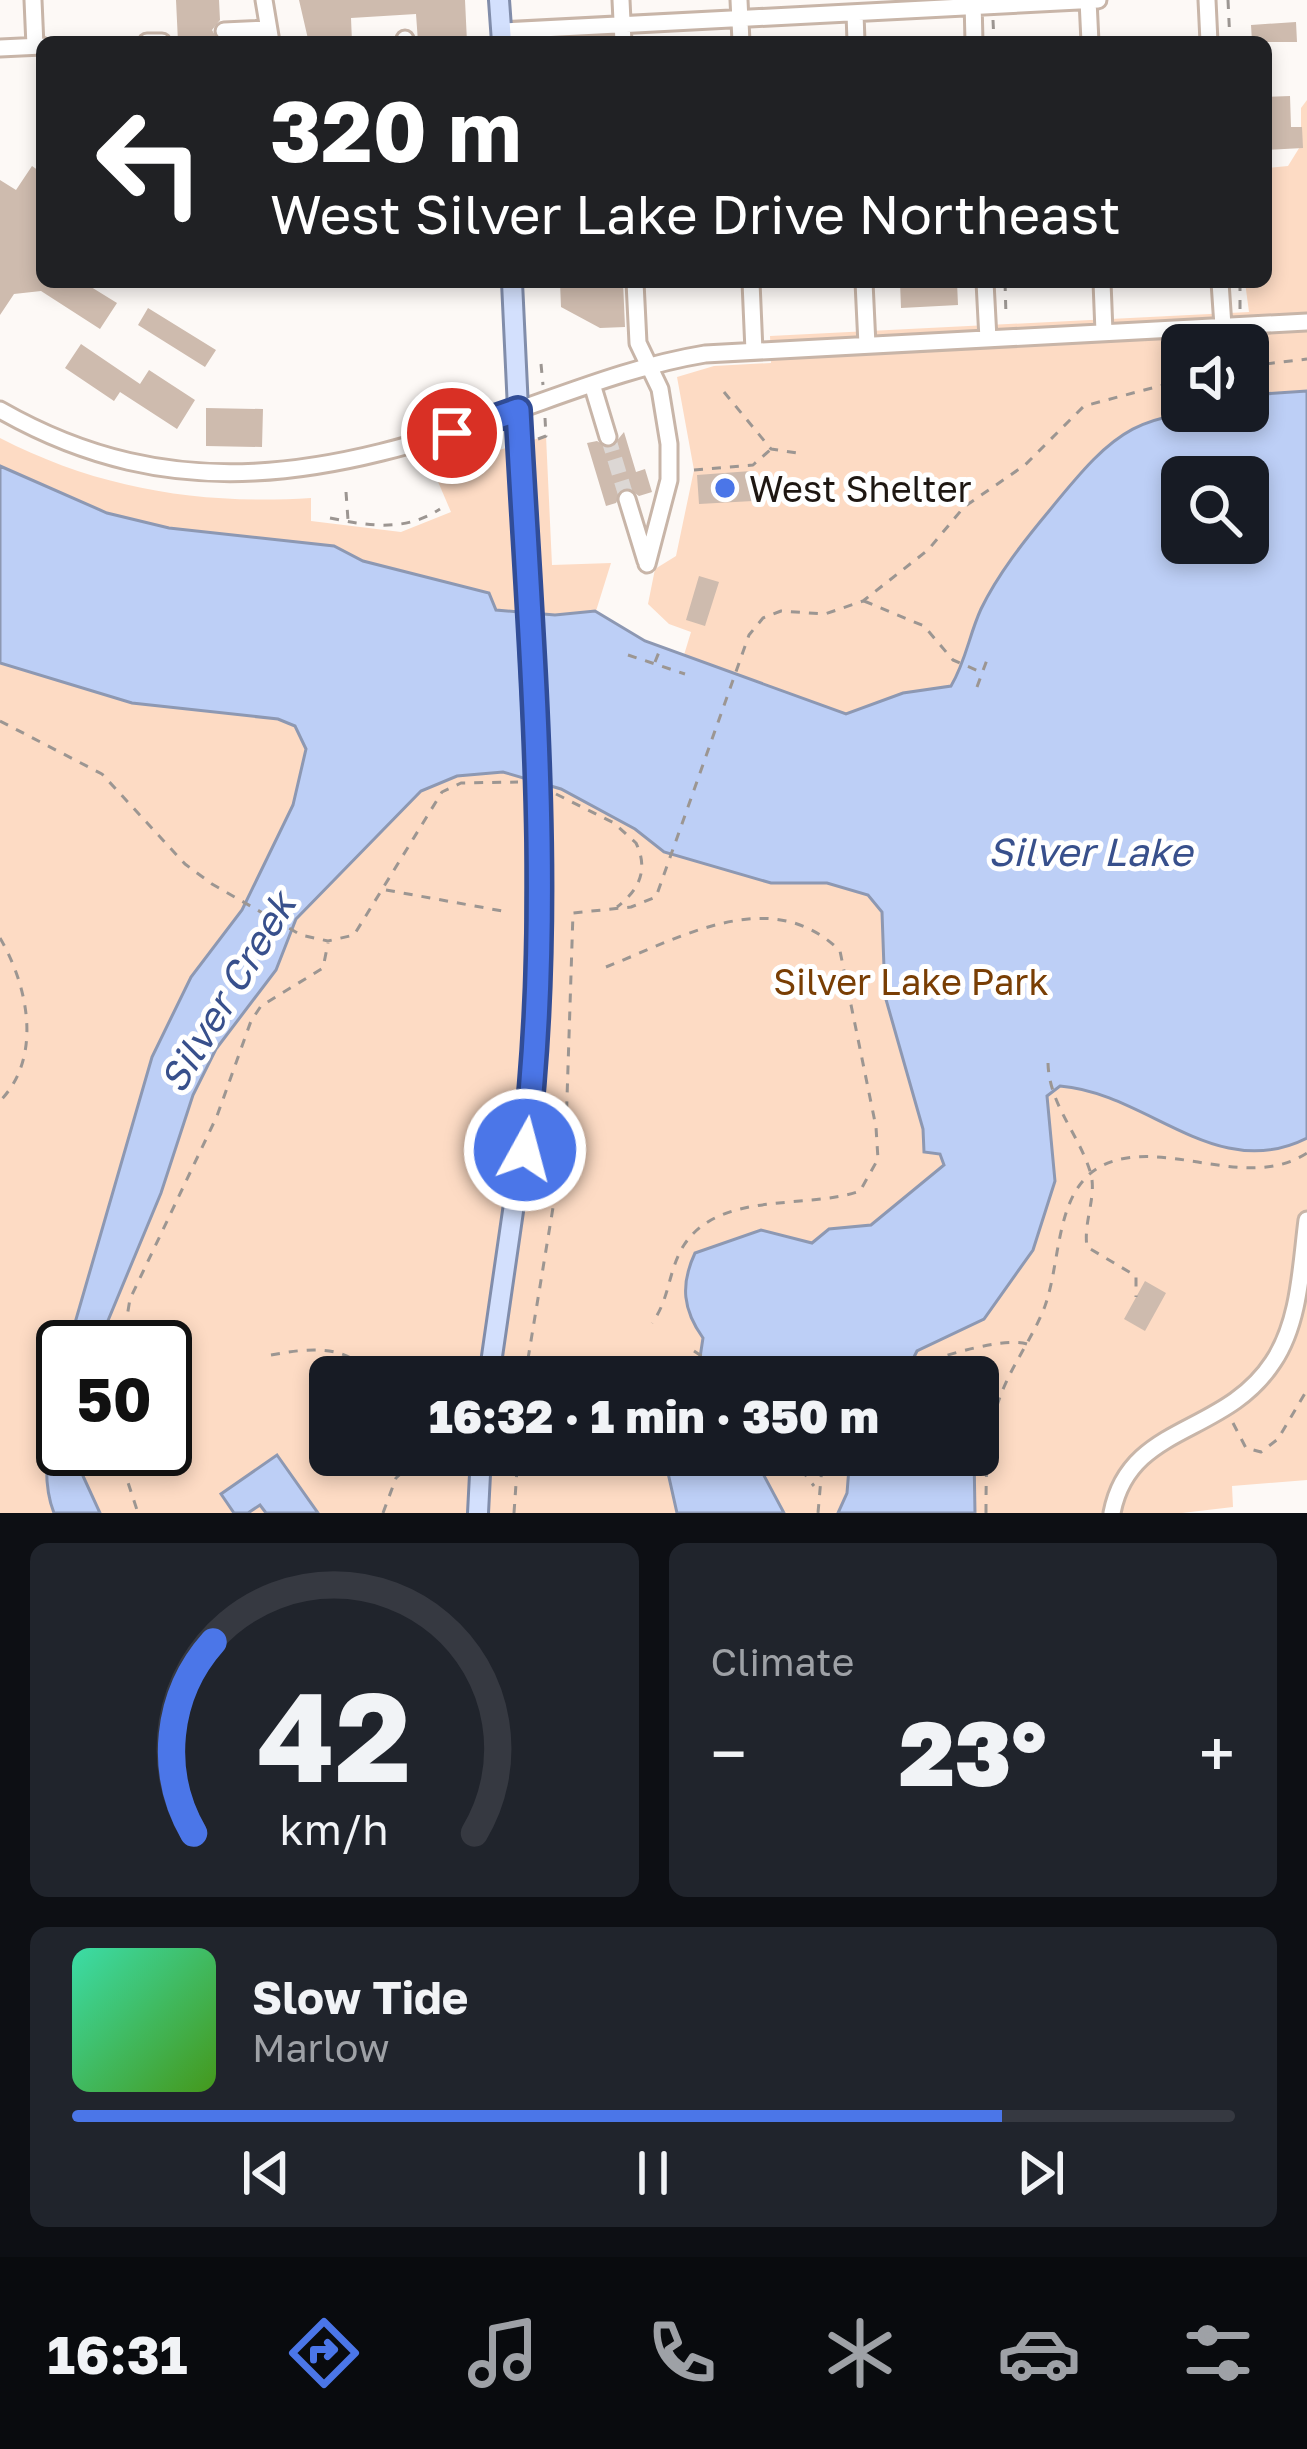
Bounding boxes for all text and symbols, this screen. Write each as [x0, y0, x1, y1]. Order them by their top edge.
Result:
text: 320 m [270, 80, 522, 180]
icon: left [72, 84, 228, 240]
text: West Silver Lake Drive Northeast [270, 181, 1121, 246]
map controls [1161, 324, 1269, 564]
button: sound [1161, 324, 1269, 432]
pin [401, 382, 503, 484]
icon: arrive [419, 400, 485, 466]
button: search [1161, 456, 1269, 564]
place label: West Shelter [749, 467, 972, 510]
marker: West Shelter [712, 475, 738, 501]
water label: Silver Lake [988, 828, 1195, 875]
water label: Silver Creek [149, 880, 307, 1100]
park label: Silver Lake Park [773, 960, 1049, 1003]
position arrow [462, 1087, 588, 1213]
speed limit sign: 50 [36, 1320, 192, 1476]
text: 16:32 · 1 min · 350 m [429, 1389, 879, 1443]
text: Climate [711, 1638, 854, 1685]
text: 42 [257, 1660, 411, 1809]
text: 23° [899, 1698, 1047, 1806]
text: − [711, 1713, 747, 1793]
text: + [1199, 1713, 1235, 1793]
text: km/h [280, 1803, 389, 1854]
text: Slow Tide [252, 1970, 468, 2024]
text: Marlow [252, 2024, 389, 2071]
icon: previous [233, 2140, 299, 2206]
icon: pause [620, 2140, 686, 2206]
icon: next [1008, 2140, 1074, 2206]
icon: directions [282, 2311, 366, 2395]
icon: music [461, 2311, 545, 2395]
icon: phone [640, 2311, 724, 2395]
icon: climate [818, 2311, 902, 2395]
icon: car [997, 2311, 1081, 2395]
icon: filters [1176, 2311, 1260, 2395]
text: 16:31 [47, 2321, 187, 2386]

